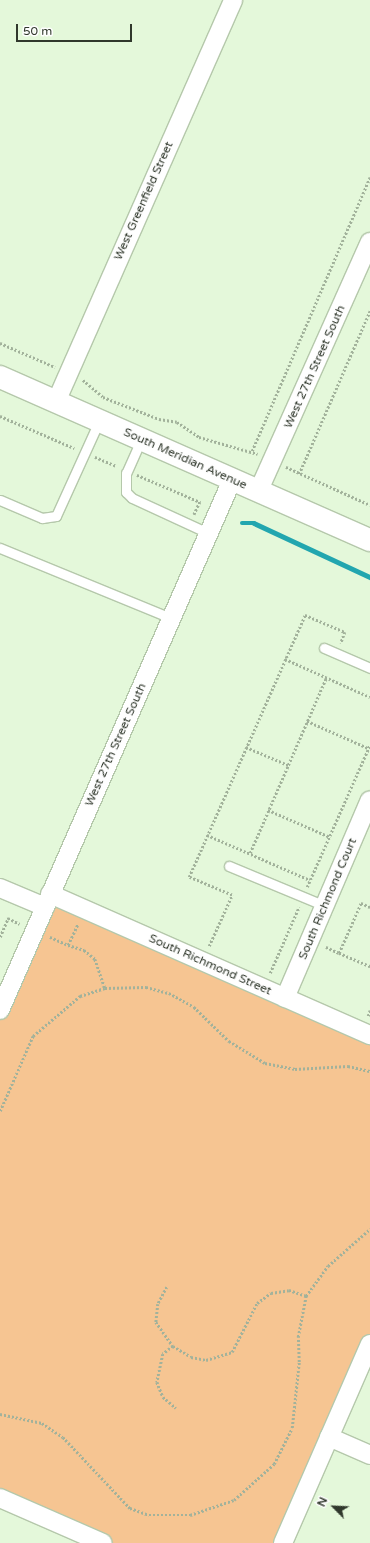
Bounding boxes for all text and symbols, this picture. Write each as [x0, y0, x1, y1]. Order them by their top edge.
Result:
scale bar [18, 16, 134, 42]
text: 50 m [23, 24, 52, 38]
street label: West Greenfield Street [111, 139, 177, 263]
street label: West 27th Street South [281, 303, 349, 431]
street label: South Meridian Avenue [121, 425, 249, 493]
street label: West 27th Street South [82, 681, 150, 809]
street label: South Richmond Court [296, 836, 360, 962]
street label: South Richmond Street [146, 931, 274, 999]
north arrow [314, 1487, 354, 1527]
text: N [315, 1495, 330, 1509]

